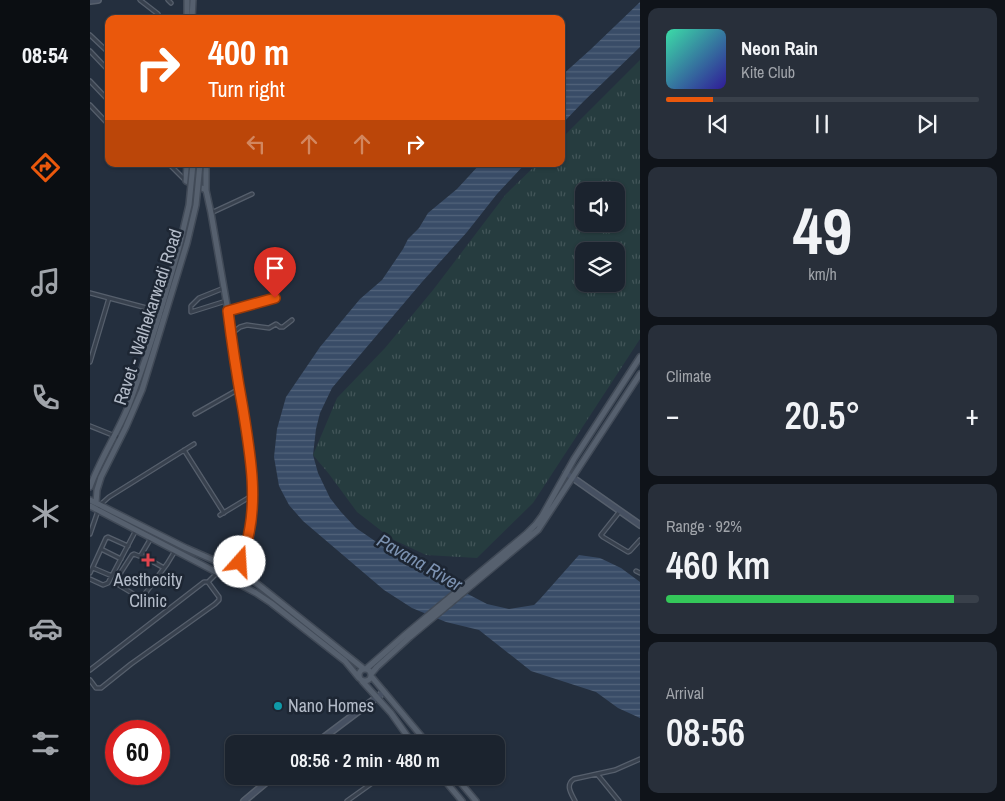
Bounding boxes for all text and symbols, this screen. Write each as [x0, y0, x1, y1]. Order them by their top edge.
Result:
text: 400 m [208, 29, 289, 76]
icon: right [125, 35, 190, 100]
text: Neon Rain [741, 35, 818, 61]
text: 08:54 [22, 40, 68, 70]
text: Kite Club [741, 61, 795, 83]
text: Turn right [208, 74, 285, 104]
icon: previous [704, 110, 732, 138]
icon: pause [808, 110, 836, 138]
icon: next [913, 110, 941, 138]
icon: left [242, 130, 270, 158]
icon: ahead [295, 130, 323, 158]
icon: ahead [348, 130, 376, 158]
icon: right [401, 130, 429, 158]
icon: directions [28, 150, 63, 185]
map controls [575, 182, 625, 292]
button: sound [575, 182, 625, 232]
text: 49 [793, 187, 852, 274]
street label: Ravet - Walhekarwadi Road [107, 225, 188, 408]
button: layers [575, 242, 625, 292]
pin [254, 247, 296, 298]
icon: arrive [261, 254, 289, 282]
text: km/h [808, 263, 837, 285]
icon: music [28, 265, 63, 300]
text: Climate [666, 365, 711, 387]
icon: phone [28, 380, 63, 415]
text: 20.5° [785, 390, 860, 441]
text: − [666, 396, 679, 434]
text: + [966, 396, 979, 434]
icon: climate [28, 496, 63, 531]
text: Range · 92% [666, 515, 742, 537]
water label: Pavana River [373, 527, 468, 597]
position arrow [213, 535, 265, 587]
text: 460 km [666, 540, 770, 591]
marker: Aesthecity Clinic [141, 553, 155, 567]
place label: Aesthecity Clinic [113, 567, 183, 613]
icon: car [28, 611, 63, 646]
text: Arrival [666, 682, 704, 704]
place label: Nano Homes [288, 693, 374, 718]
marker: Nano Homes [272, 700, 284, 712]
text: 08:56 [666, 707, 745, 758]
speed limit sign: 60 [105, 720, 170, 785]
icon: filters [28, 726, 63, 761]
text: 08:56 · 2 min · 480 m [290, 747, 440, 773]

